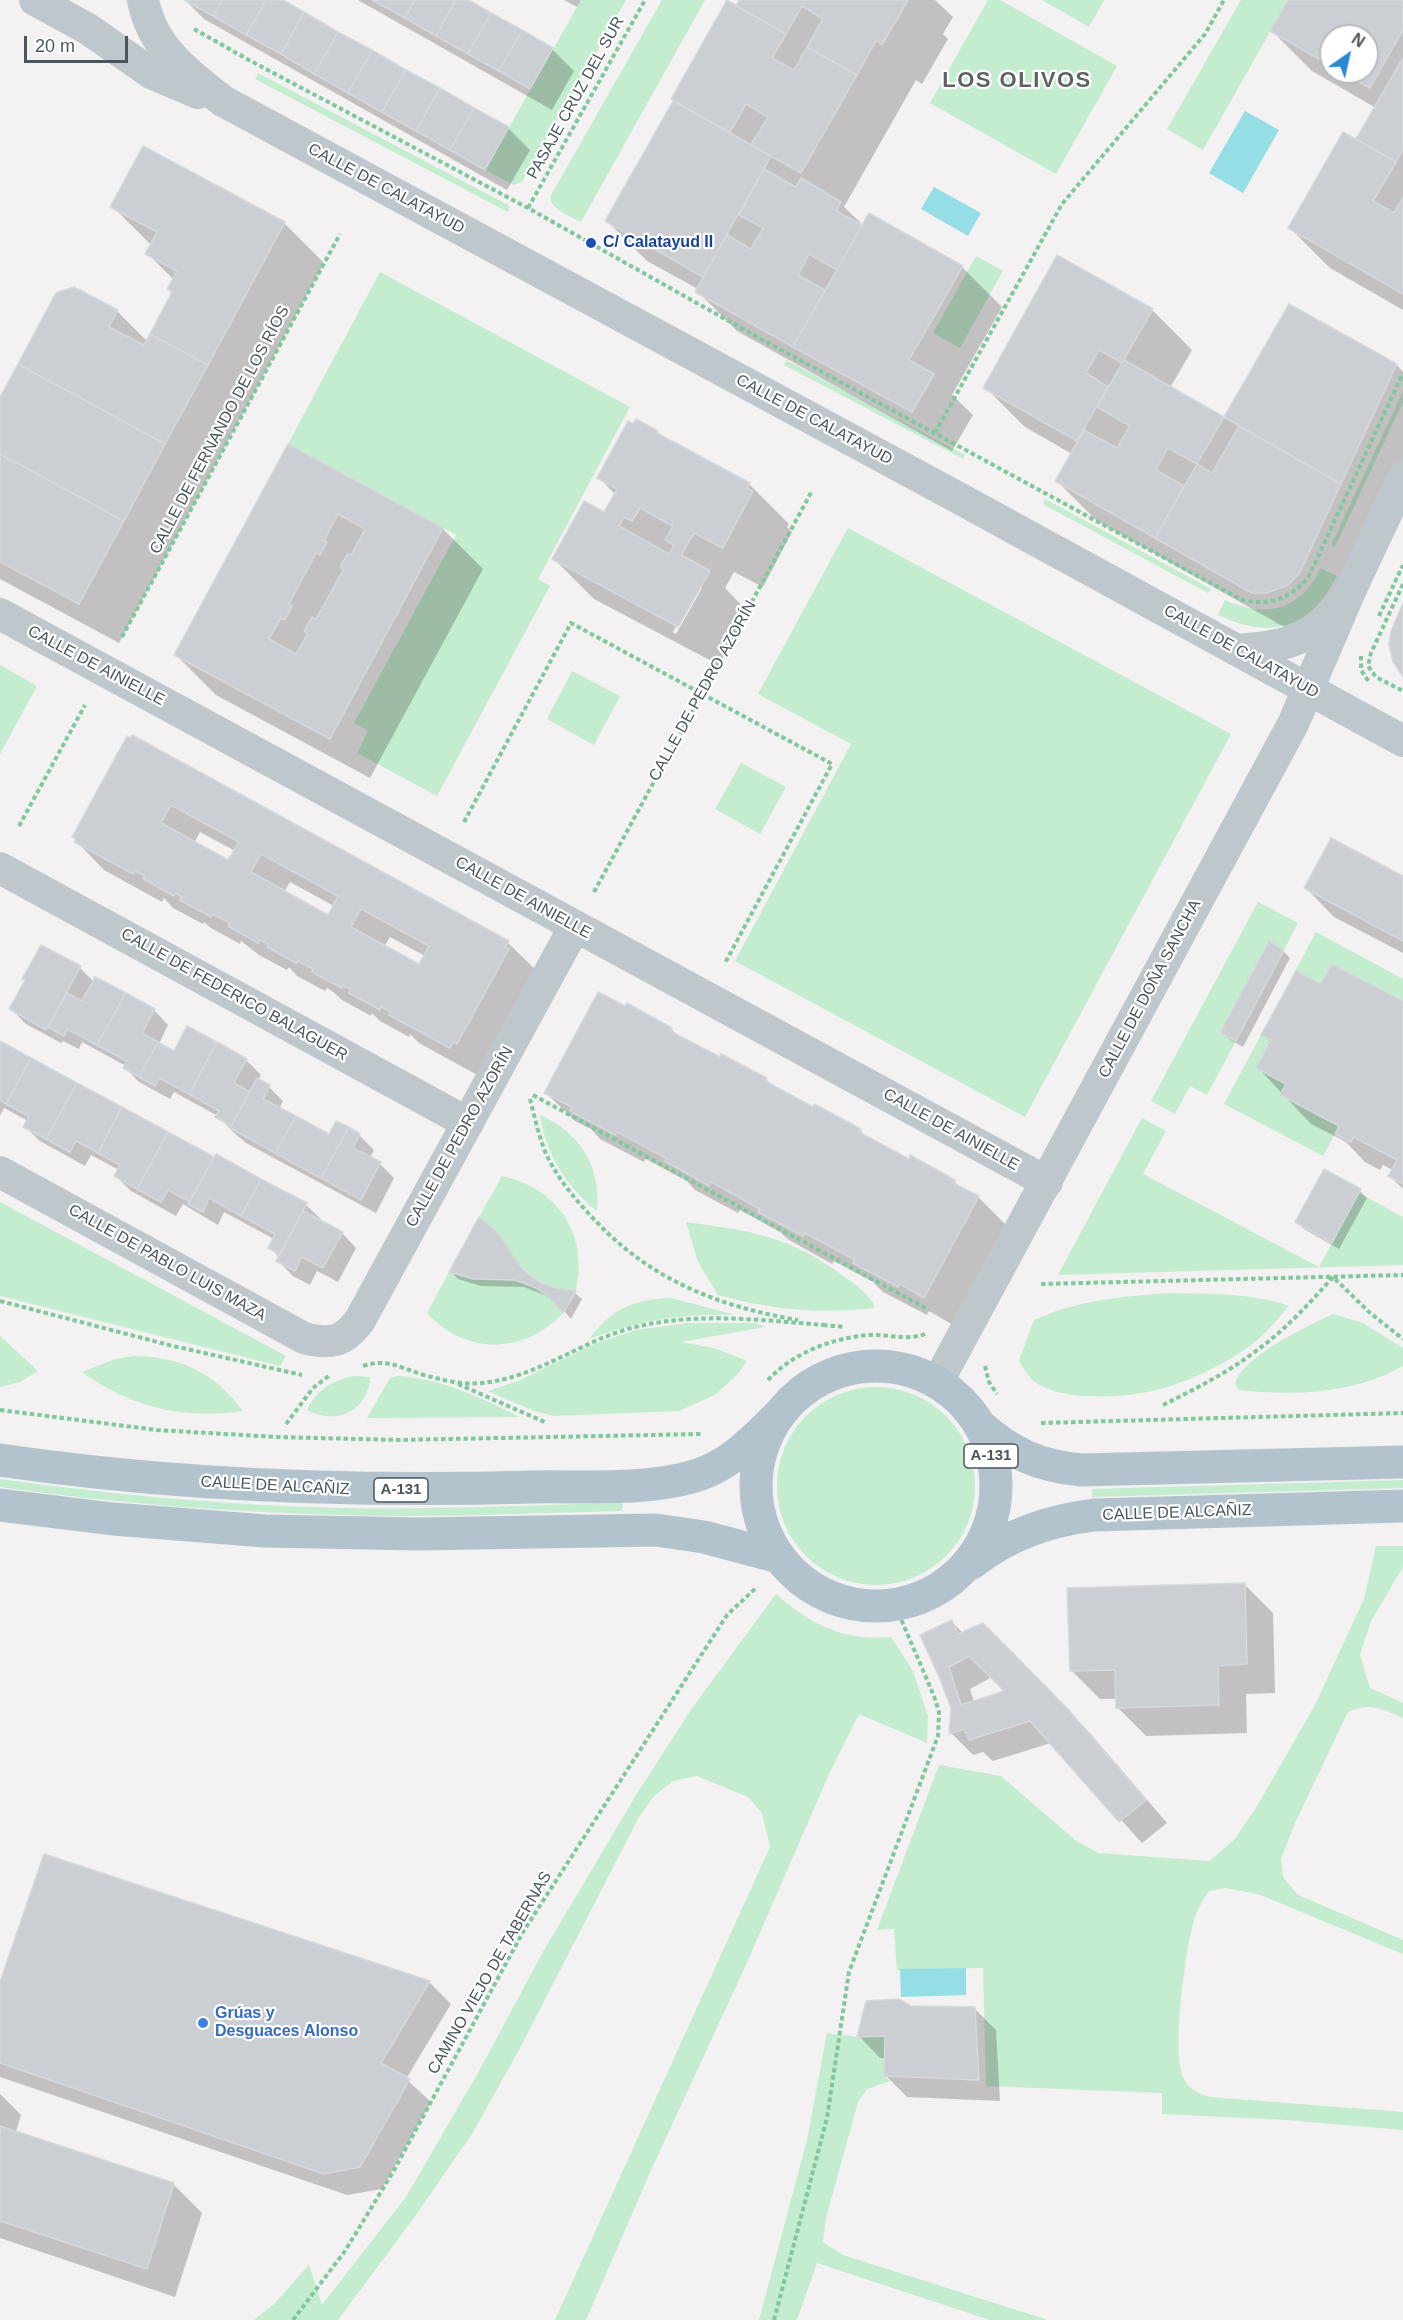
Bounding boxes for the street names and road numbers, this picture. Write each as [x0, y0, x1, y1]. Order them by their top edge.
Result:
street label: PASAJE CRUZ DEL SUR [523, 13, 629, 183]
street label: CALLE DE CALATAYUD [305, 140, 467, 238]
street label: CALLE DE FERNANDO DE LOS RÍOS [146, 303, 294, 557]
street label: CALLE DE CALATAYUD [733, 371, 895, 469]
street label: CALLE DE PEDRO AZORÍN [645, 597, 761, 785]
street label: CALLE DE CALATAYUD [1160, 601, 1322, 703]
street label: CALLE DE AINIELLE [24, 622, 168, 710]
street label: CALLE DE AINIELLE [452, 853, 594, 943]
street label: CALLE DE DOÑA SANCHA [1095, 897, 1205, 1081]
street label: CALLE DE FEDERICO BALAGUER [117, 925, 351, 1065]
street label: CALLE DE PEDRO AZORÍN [402, 1043, 518, 1231]
street label: CALLE DE AINIELLE [880, 1085, 1022, 1175]
street label: CALLE DE PABLO LUIS MAZA [65, 1201, 269, 1325]
road number: A-131 [964, 1444, 1018, 1468]
street label: CALLE DE ALCAÑIZ [200, 1473, 350, 1499]
road number: A-131 [374, 1478, 428, 1502]
street label: CALLE DE ALCAÑIZ [1102, 1501, 1252, 1525]
street label: CAMINO VIEJO DE TABERNAS [424, 1868, 556, 2078]

